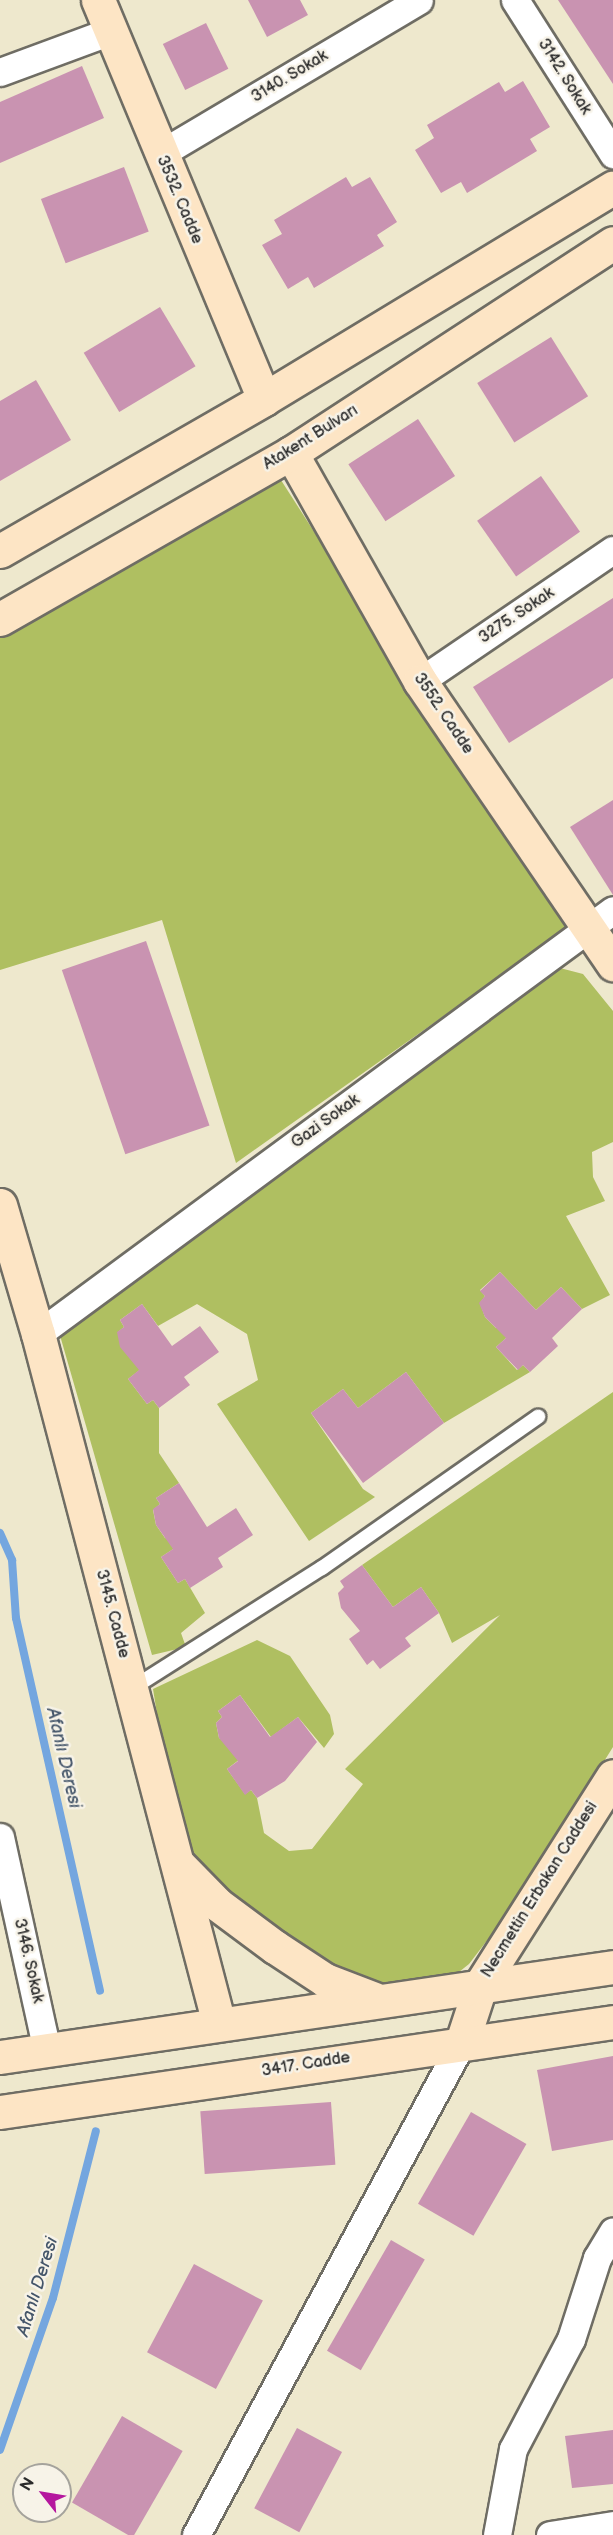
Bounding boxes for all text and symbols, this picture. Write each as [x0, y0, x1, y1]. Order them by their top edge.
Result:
street label: 3142. Sokak [533, 35, 595, 119]
street label: 3140. Sokak [248, 47, 332, 107]
street label: 3532. Cadde [152, 153, 206, 247]
street label: Atakent Bulvarı [260, 401, 362, 475]
street label: 3275. Sokak [476, 584, 558, 648]
street label: 3552. Cadde [409, 670, 477, 758]
street label: Gazi Sokak [288, 1091, 364, 1153]
street label: 3145. Cadde [91, 1568, 133, 1660]
water label: Afanlı Deresi [41, 1706, 85, 1810]
street label: Necmettin Erbakan Caddesi [478, 1798, 602, 1982]
street label: 3146. Sokak [9, 1917, 47, 2005]
street label: 3417. Cadde [260, 2049, 352, 2081]
water label: Afanlı Deresi [13, 2235, 63, 2339]
north arrow [12, 2463, 72, 2523]
text: N [17, 2474, 39, 2495]

